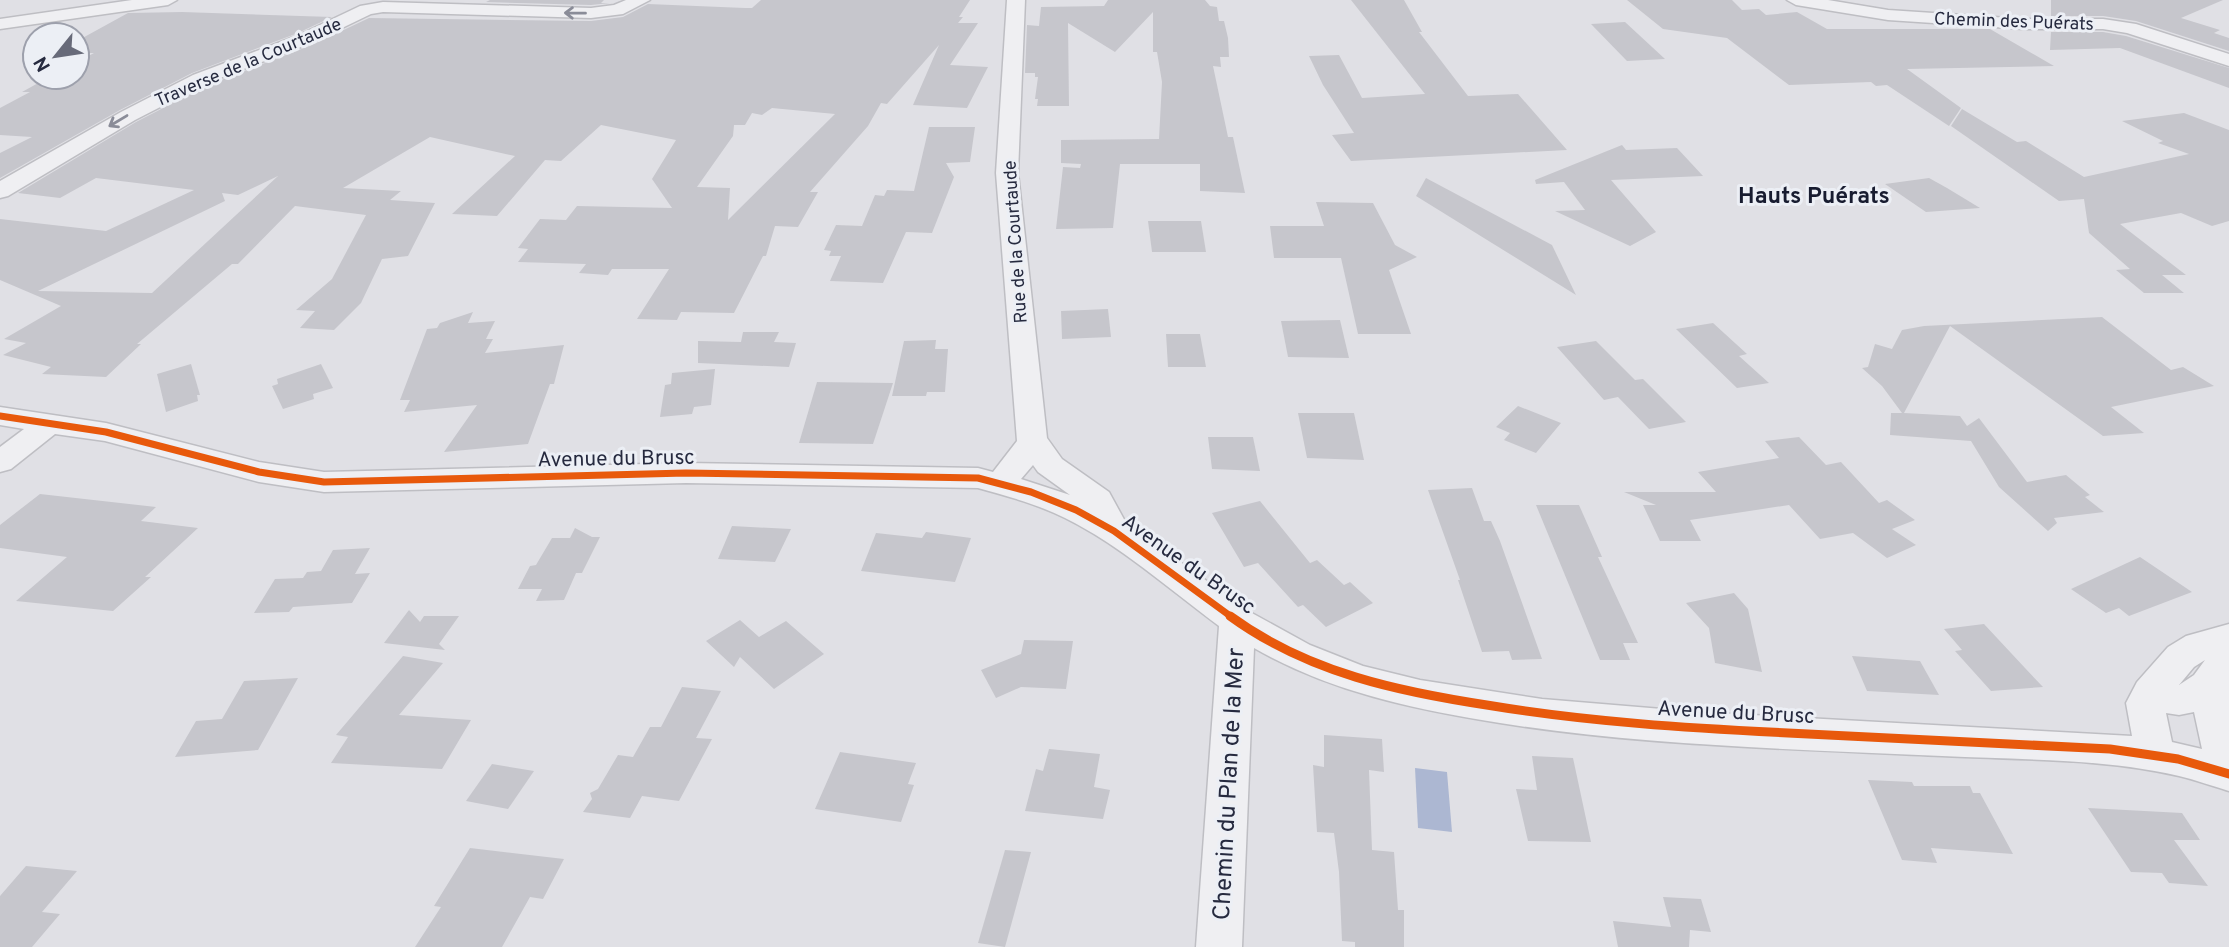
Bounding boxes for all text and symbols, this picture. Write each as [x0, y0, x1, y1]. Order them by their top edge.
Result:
one-way arrow [564, 6, 587, 20]
street label: Chemin des Puérats [1934, 8, 2094, 37]
street label: Traverse de la Courtaude [152, 14, 345, 113]
north arrow [21, 21, 91, 91]
text: N [29, 52, 57, 75]
one-way arrow [109, 115, 129, 129]
street label: Rue de la Courtaude [999, 160, 1034, 324]
district label: Hauts Puérats [1738, 183, 1890, 212]
street label: Avenue du Brusc [537, 445, 695, 474]
street label: Avenue du Brusc [1116, 509, 1260, 621]
street label: Chemin du Plan de la Mer [1208, 647, 1252, 921]
street label: Avenue du Brusc [1657, 696, 1815, 731]

